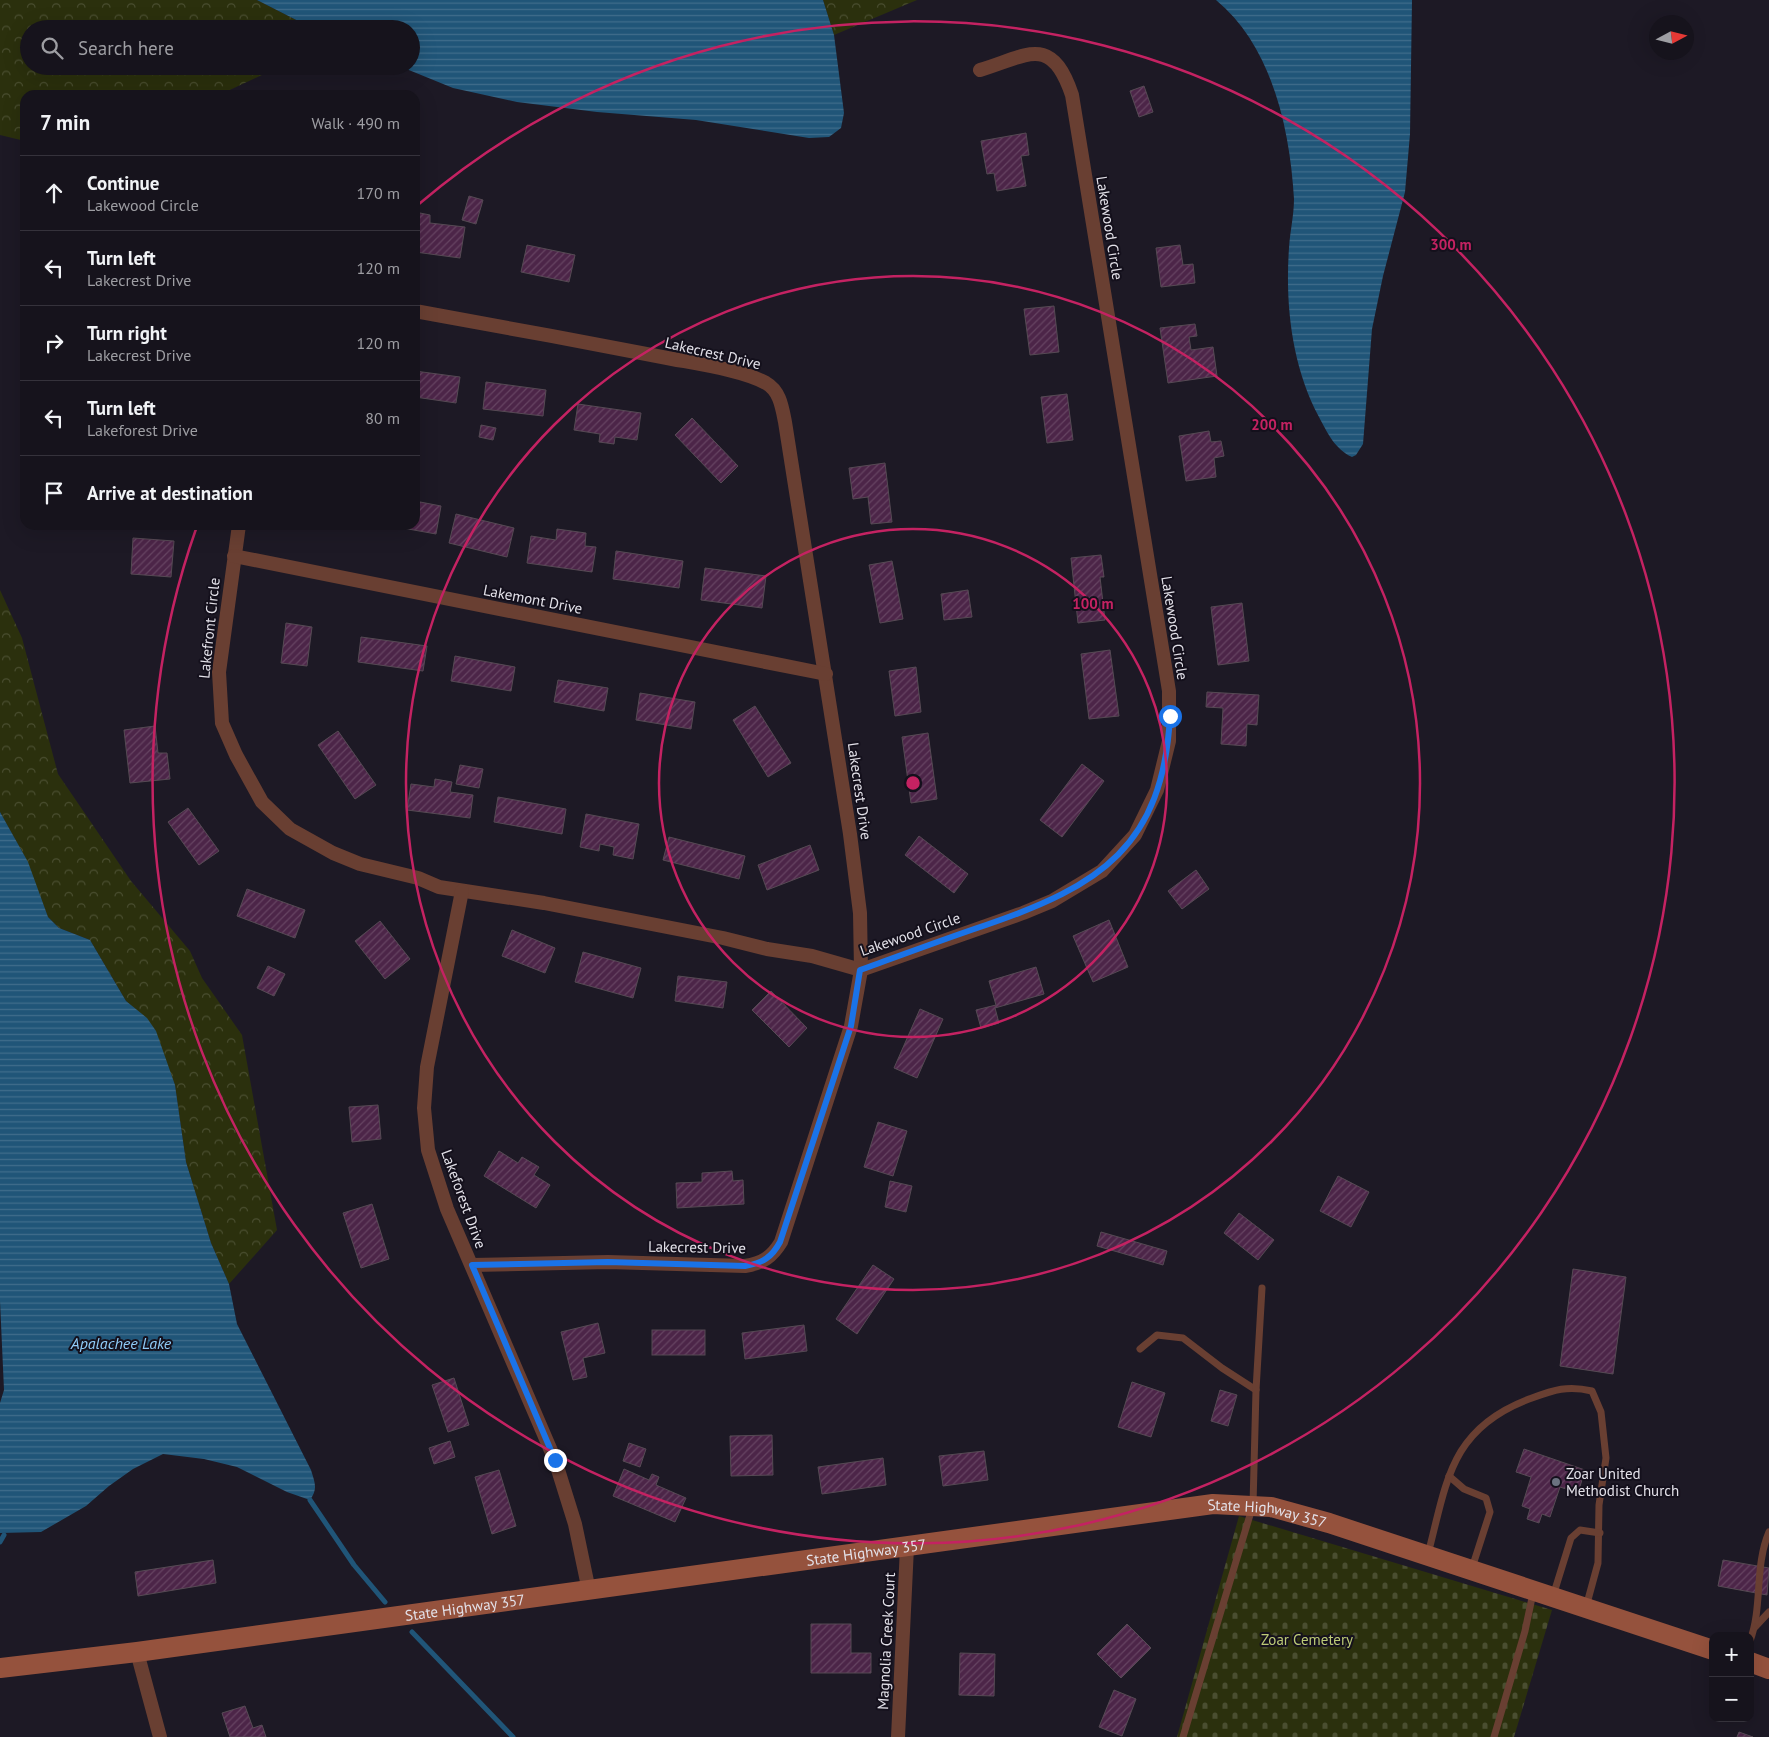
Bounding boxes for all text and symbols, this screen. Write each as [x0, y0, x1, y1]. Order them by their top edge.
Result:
north arrow [1649, 15, 1694, 60]
search box [20, 20, 420, 75]
icon: search [38, 34, 66, 62]
text: Search here [78, 36, 174, 60]
text: 7 min [40, 109, 90, 136]
text: Walk · 490 m [311, 113, 400, 133]
text: Continue [87, 171, 159, 195]
street label: Lakewood Circle [1092, 175, 1128, 281]
icon: ahead [40, 179, 68, 207]
text: 170 m [357, 183, 400, 203]
text: Lakewood Circle [87, 195, 199, 215]
text: 300 m [1430, 235, 1472, 254]
text: Turn left [87, 246, 156, 270]
icon: left [40, 254, 68, 282]
text: 120 m [357, 258, 400, 278]
text: Lakecrest Drive [87, 270, 191, 290]
text: Turn right [87, 321, 167, 345]
icon: right [40, 329, 68, 357]
text: 120 m [357, 333, 400, 353]
street label: Lakecrest Drive [663, 333, 763, 373]
text: Lakecrest Drive [87, 345, 191, 365]
text: Turn left [87, 396, 156, 420]
icon: left [40, 404, 68, 432]
text: 80 m [365, 408, 400, 428]
text: 200 m [1251, 415, 1293, 434]
text: Lakeforest Drive [87, 420, 198, 440]
icon: arrive [40, 479, 68, 507]
text: Arrive at destination [87, 481, 253, 505]
street label: Lakewood Circle [1157, 575, 1193, 681]
street label: Lakefront Circle [194, 577, 224, 679]
street label: Lakemont Drive [482, 580, 584, 618]
text: 100 m [1072, 594, 1114, 613]
route start [1159, 705, 1182, 728]
street label: Lakecrest Drive [844, 741, 876, 841]
centre of rings [904, 774, 922, 792]
street label: Lakewood Circle [857, 908, 963, 960]
street label: Lakeforest Drive [437, 1147, 491, 1251]
street label: Lakecrest Drive [648, 1237, 746, 1257]
water label: Apalachee Lake [70, 1333, 172, 1353]
route end [544, 1449, 567, 1472]
place label: Zoar United Methodist Church [1566, 1464, 1679, 1500]
marker: Zoar United Methodist Church [1550, 1476, 1562, 1488]
street label: State Highway 357 [1206, 1494, 1329, 1531]
street label: State Highway 357 [805, 1534, 927, 1569]
street label: Magnolia Creek Court [873, 1572, 899, 1710]
street label: State Highway 357 [404, 1589, 526, 1625]
park label: Zoar Cemetery [1261, 1630, 1353, 1649]
map controls [1709, 1632, 1754, 1722]
button: + [1709, 1632, 1754, 1677]
button: − [1709, 1677, 1754, 1722]

